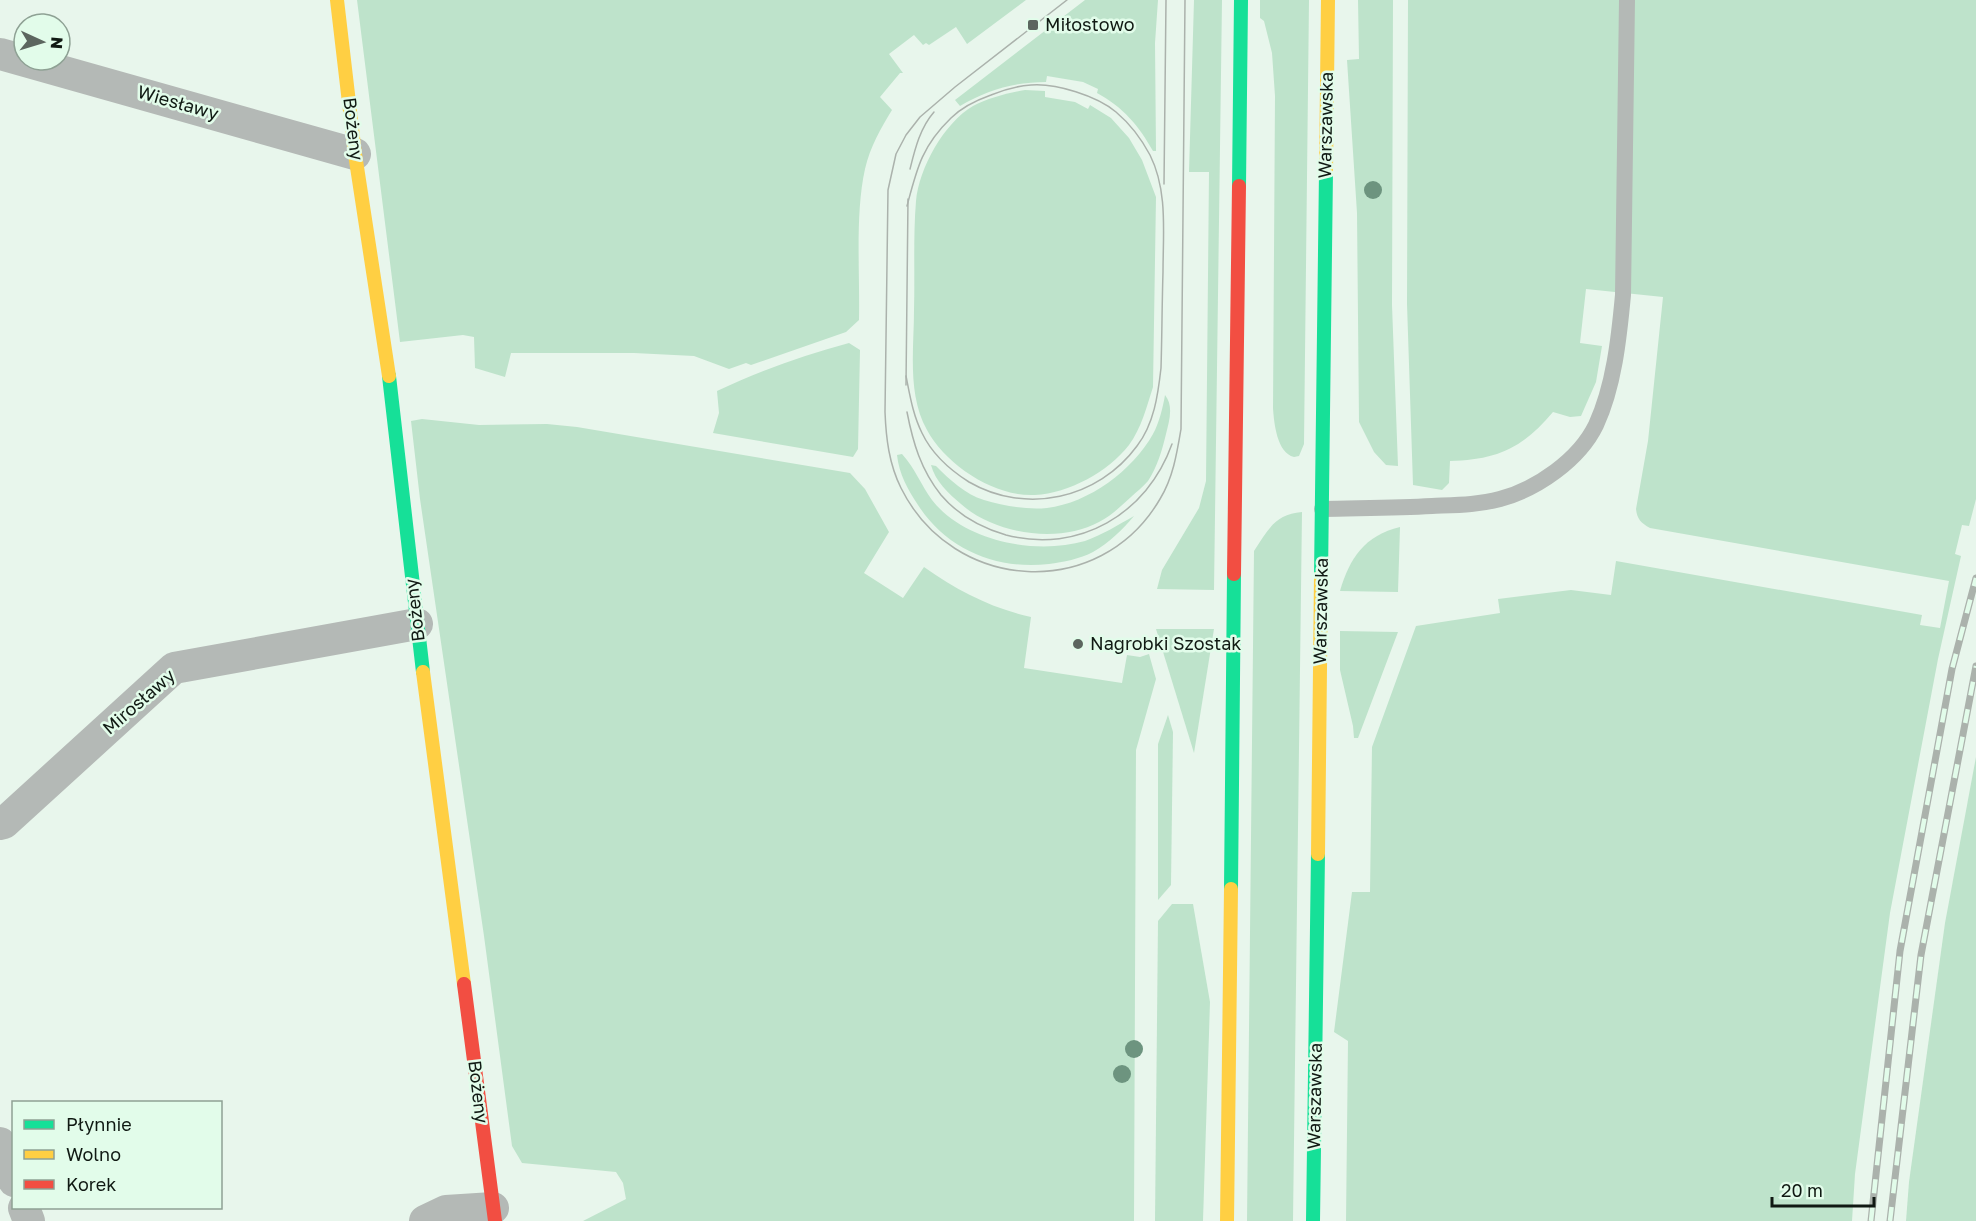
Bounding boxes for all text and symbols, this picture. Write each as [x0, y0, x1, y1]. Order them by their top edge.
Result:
north arrow [12, 12, 72, 72]
place label: Miłostowo [1045, 13, 1135, 35]
marker: Miłostowo [1026, 18, 1040, 32]
text: N [47, 36, 67, 50]
street label: Warszawska [1313, 71, 1337, 179]
street label: Wiesławy [135, 80, 221, 124]
street label: Bożeny [339, 96, 369, 162]
street label: Warszawska [1308, 557, 1332, 665]
street label: Bożeny [399, 577, 429, 643]
place label: Nagrobki Szostak [1090, 632, 1242, 654]
marker: Nagrobki Szostak [1071, 637, 1085, 651]
street label: Mirosławy [98, 664, 179, 739]
street label: Warszawska [1302, 1042, 1326, 1150]
street label: Bożeny [464, 1059, 494, 1125]
legend [12, 1101, 222, 1209]
text: Płynnie [66, 1113, 132, 1135]
text: Wolno [66, 1143, 121, 1165]
scale bar [1772, 1170, 1874, 1208]
text: Korek [66, 1173, 116, 1195]
text: 20 m [1781, 1179, 1823, 1201]

